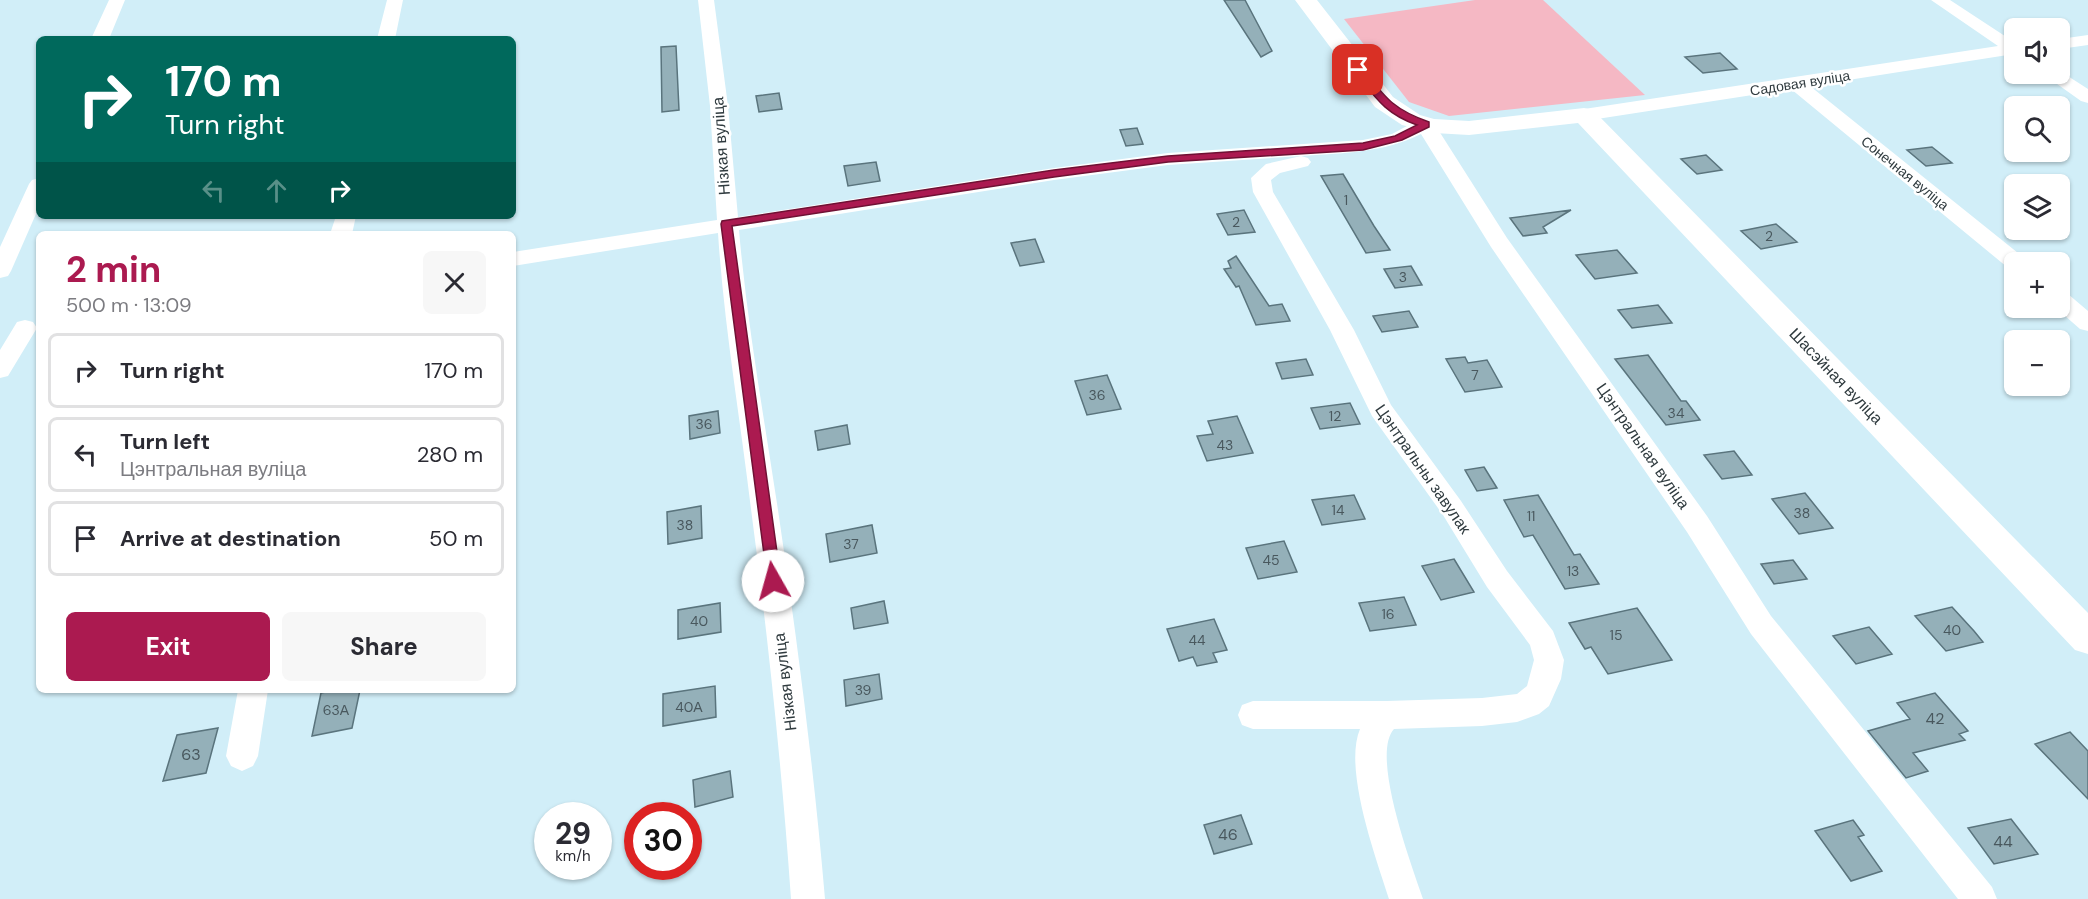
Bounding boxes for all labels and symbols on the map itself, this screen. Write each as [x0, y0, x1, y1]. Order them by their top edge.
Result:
pin [1332, 44, 1383, 95]
street label: Садовая вуліца [1749, 66, 1852, 100]
street label: Нізкая вуліца [707, 96, 735, 196]
street label: Сонечная вуліца [1857, 132, 1953, 214]
house number: 1 [1344, 191, 1348, 209]
house number: 2 [1232, 213, 1240, 231]
house number: 2 [1765, 227, 1773, 245]
house number: 3 [1399, 268, 1407, 286]
street label: Шасэйная вуліца [1785, 323, 1887, 429]
house number: 7 [1471, 366, 1479, 384]
street label: Цэнтральная вуліца [1592, 379, 1694, 513]
house number: 36 [1088, 386, 1106, 404]
street label: Цэнтральны завулак [1370, 400, 1476, 539]
house number: 34 [1668, 404, 1685, 422]
house number: 12 [1329, 407, 1341, 425]
house number: 36 [695, 415, 713, 433]
house number: 43 [1217, 436, 1233, 454]
house number: 14 [1332, 501, 1345, 519]
house number: 38 [1794, 504, 1810, 522]
house number: 11 [1527, 507, 1535, 525]
house number: 38 [677, 516, 693, 534]
house number: 37 [843, 535, 859, 553]
position arrow [741, 549, 805, 613]
house number: 45 [1262, 551, 1280, 569]
house number: 13 [1567, 562, 1579, 580]
house number: 16 [1381, 605, 1395, 623]
house number: 40 [690, 612, 708, 630]
house number: 40 [1943, 621, 1961, 639]
house number: 15 [1610, 626, 1622, 644]
house number: 44 [1189, 631, 1206, 649]
street label: Нізкая вуліца [769, 632, 801, 732]
house number: 39 [855, 681, 872, 699]
house number: 40А [675, 698, 703, 716]
house number: 63А [323, 701, 350, 719]
house number: 42 [1926, 708, 1944, 729]
house number: 63 [181, 744, 201, 765]
speed limit sign: 30 [624, 802, 702, 880]
house number: 46 [1218, 824, 1238, 845]
house number: 44 [1993, 831, 2013, 852]

